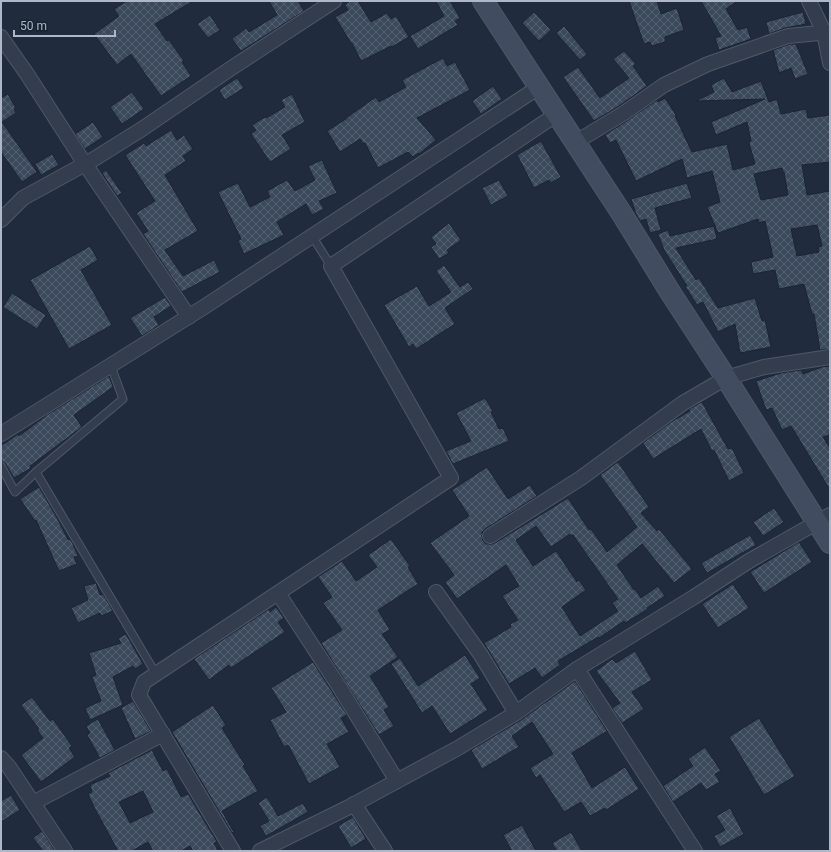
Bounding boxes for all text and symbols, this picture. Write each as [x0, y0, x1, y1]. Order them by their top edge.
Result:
scale bar [14, 12, 115, 38]
text: 50 m [20, 19, 47, 33]

